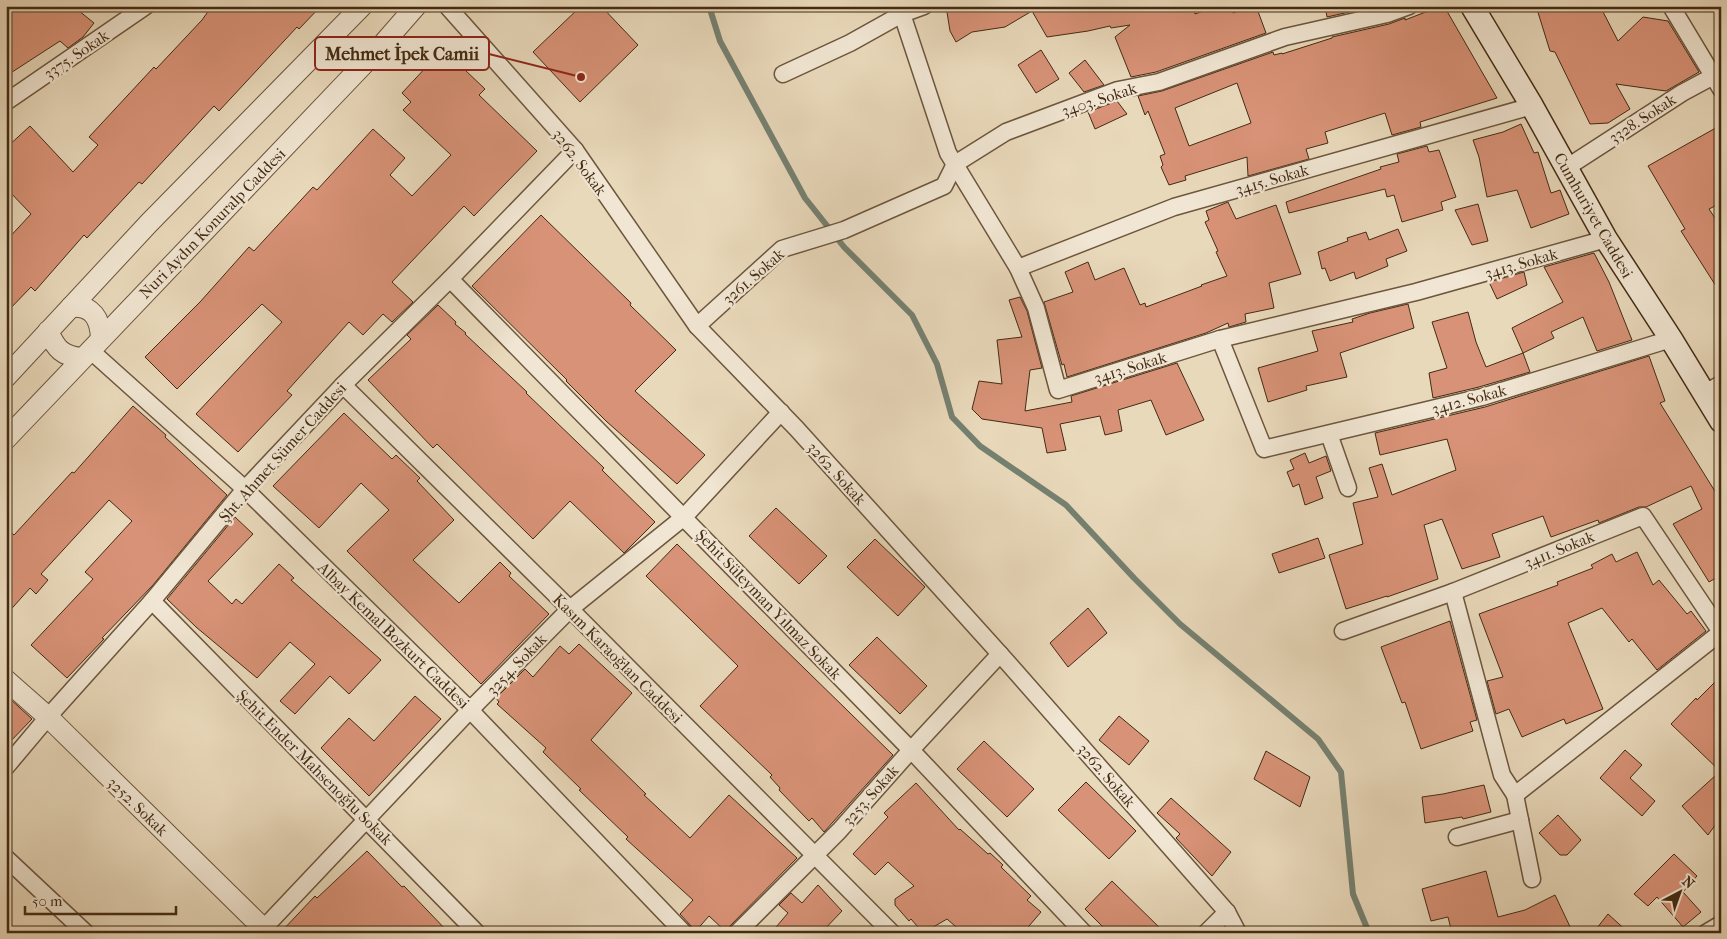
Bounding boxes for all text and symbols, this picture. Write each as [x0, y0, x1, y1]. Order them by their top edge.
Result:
street label: 3375. Sokak [40, 25, 113, 83]
callout: Mehmet İpek Camii [315, 37, 489, 70]
text: Mehmet İpek Camii [324, 42, 480, 65]
street label: 3403. Sokak [1059, 78, 1140, 121]
street label: 3328. Sokak [1605, 89, 1680, 147]
street label: 3262. Sokak [548, 125, 611, 200]
street label: Nuri Aydın Konuralp Caddesi [135, 144, 290, 303]
street label: Cumhuriyet Caddesi [1550, 149, 1637, 282]
street label: 3415. Sokak [1233, 160, 1312, 199]
street label: 3261. Sokak [719, 244, 789, 308]
street label: 3413. Sokak [1483, 244, 1560, 283]
street label: 3413. Sokak [1092, 347, 1169, 388]
street label: Şht. Ahmet Sümer Caddesi [215, 378, 350, 526]
street label: 3412. Sokak [1430, 380, 1509, 419]
street label: 3262. Sokak [803, 438, 870, 509]
street label: Şehit Süleyman Yılmaz Sokak [692, 525, 846, 684]
street label: 3411. Sokak [1521, 527, 1598, 572]
street label: Albay Kemal Bozkurt Caddesi [313, 557, 473, 713]
street label: Kasım Karaoğlan Caddesi [549, 590, 687, 727]
street label: 3254. Sokak [482, 629, 551, 699]
street label: Şehit Ender Mahsenoğlu Sokak [233, 686, 397, 850]
street label: 3262. Sokak [1074, 740, 1140, 812]
street label: 3253. Sokak [838, 761, 903, 830]
street label: 3252. Sokak [104, 773, 172, 840]
north arrow [1654, 866, 1704, 916]
text: N [1679, 873, 1698, 893]
scale bar [25, 884, 176, 916]
text: 50 m [32, 892, 63, 910]

